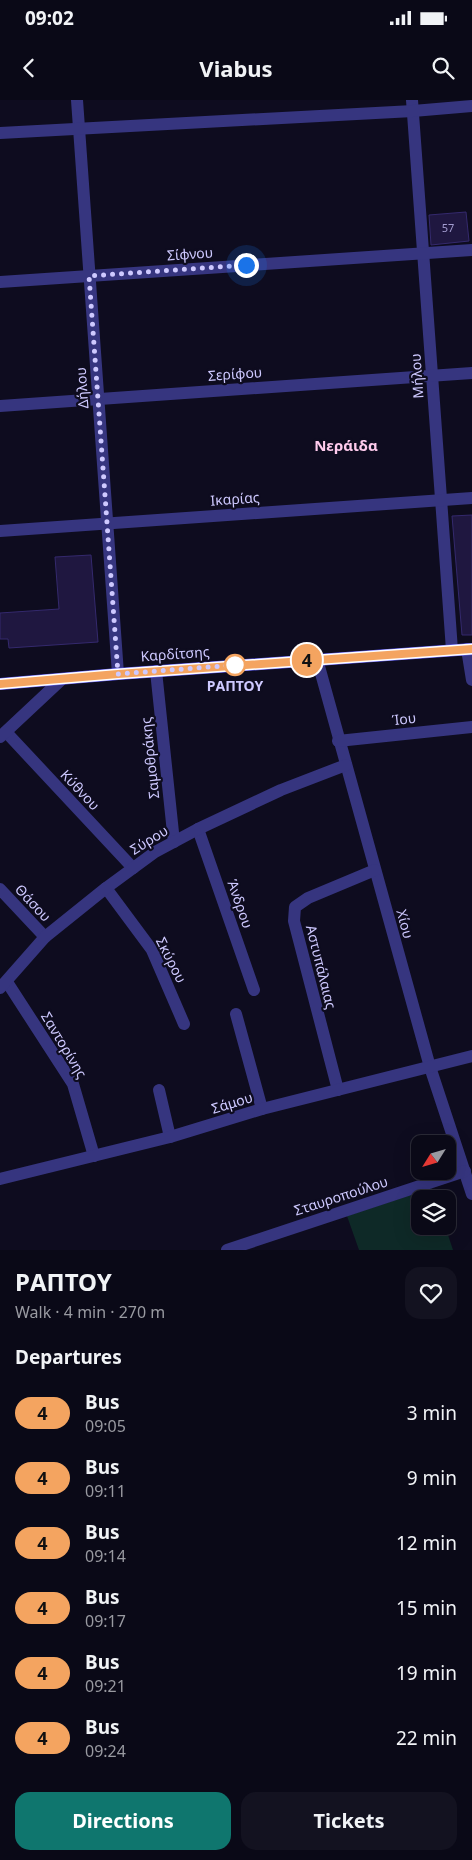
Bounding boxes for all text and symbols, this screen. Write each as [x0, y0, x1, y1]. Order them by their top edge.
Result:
text: 09:02 [25, 5, 74, 31]
text: Viabus [199, 53, 273, 83]
icon: back [15, 54, 43, 82]
icon: search [429, 54, 457, 82]
house number: 57 [442, 220, 454, 235]
street label: Σίφνου [166, 242, 214, 265]
your location [234, 253, 259, 278]
street label: Μήλου [405, 353, 428, 399]
street label: Σερίφου [207, 362, 263, 385]
street label: Δήλου [71, 367, 92, 409]
district label: Νεράιδα [314, 435, 378, 455]
street label: Ικαρίας [210, 487, 260, 510]
street label: Καρδίτσης [140, 642, 210, 665]
line badge: 4 [291, 644, 323, 676]
text: 4 [302, 648, 312, 672]
marker: ΡΑΠΤΟΥ [224, 654, 246, 676]
place label: ΡΑΠΤΟΥ [207, 676, 263, 695]
street label: Ίου [391, 708, 417, 729]
street label: Σαμοθράκης [136, 716, 163, 800]
street label: Κύθνου [57, 765, 104, 814]
street label: Σύρου [126, 820, 171, 859]
street label: Άνδρου [223, 877, 258, 931]
street label: Θάσου [11, 880, 56, 925]
street label: Χίου [392, 907, 418, 941]
street label: Αστυπάλαιας [302, 923, 341, 1011]
street label: Σκύρου [152, 934, 191, 986]
street label: Σαντορίνης [37, 1008, 92, 1082]
street label: Σάμου [209, 1087, 255, 1118]
north arrow [411, 1135, 456, 1180]
map controls [411, 1135, 456, 1235]
street label: Σταυροπούλου [291, 1171, 390, 1220]
button: layers [411, 1190, 456, 1235]
text: ΡΑΠΤΟΥ [15, 1265, 112, 1298]
button: heart [405, 1267, 457, 1319]
text: Walk · 4 min · 270 m [15, 1301, 165, 1323]
text: Departures [15, 1344, 122, 1370]
text: Bus [85, 1389, 120, 1415]
text: 3 min [407, 1400, 457, 1426]
text: 4 [37, 1401, 48, 1425]
text: 09:05 [85, 1415, 126, 1437]
text: Bus [85, 1454, 120, 1480]
text: 9 min [407, 1465, 457, 1491]
text: 4 [37, 1466, 48, 1490]
text: 09:11 [85, 1480, 126, 1502]
text: Bus [85, 1519, 120, 1545]
text: 12 min [396, 1530, 457, 1556]
text: 4 [37, 1531, 48, 1555]
text: 09:14 [85, 1545, 126, 1567]
text: Bus [85, 1584, 120, 1610]
text: 15 min [396, 1595, 457, 1621]
text: 4 [37, 1596, 48, 1620]
text: 09:17 [85, 1610, 126, 1632]
text: Bus [85, 1649, 120, 1675]
text: 19 min [396, 1660, 457, 1686]
text: 4 [37, 1661, 48, 1685]
text: 09:21 [85, 1675, 126, 1697]
text: Bus [85, 1714, 120, 1740]
text: 22 min [396, 1725, 457, 1751]
text: 4 [37, 1726, 48, 1750]
text: 09:24 [85, 1740, 126, 1762]
button: Directions [15, 1792, 231, 1850]
button: Tickets [241, 1792, 457, 1850]

